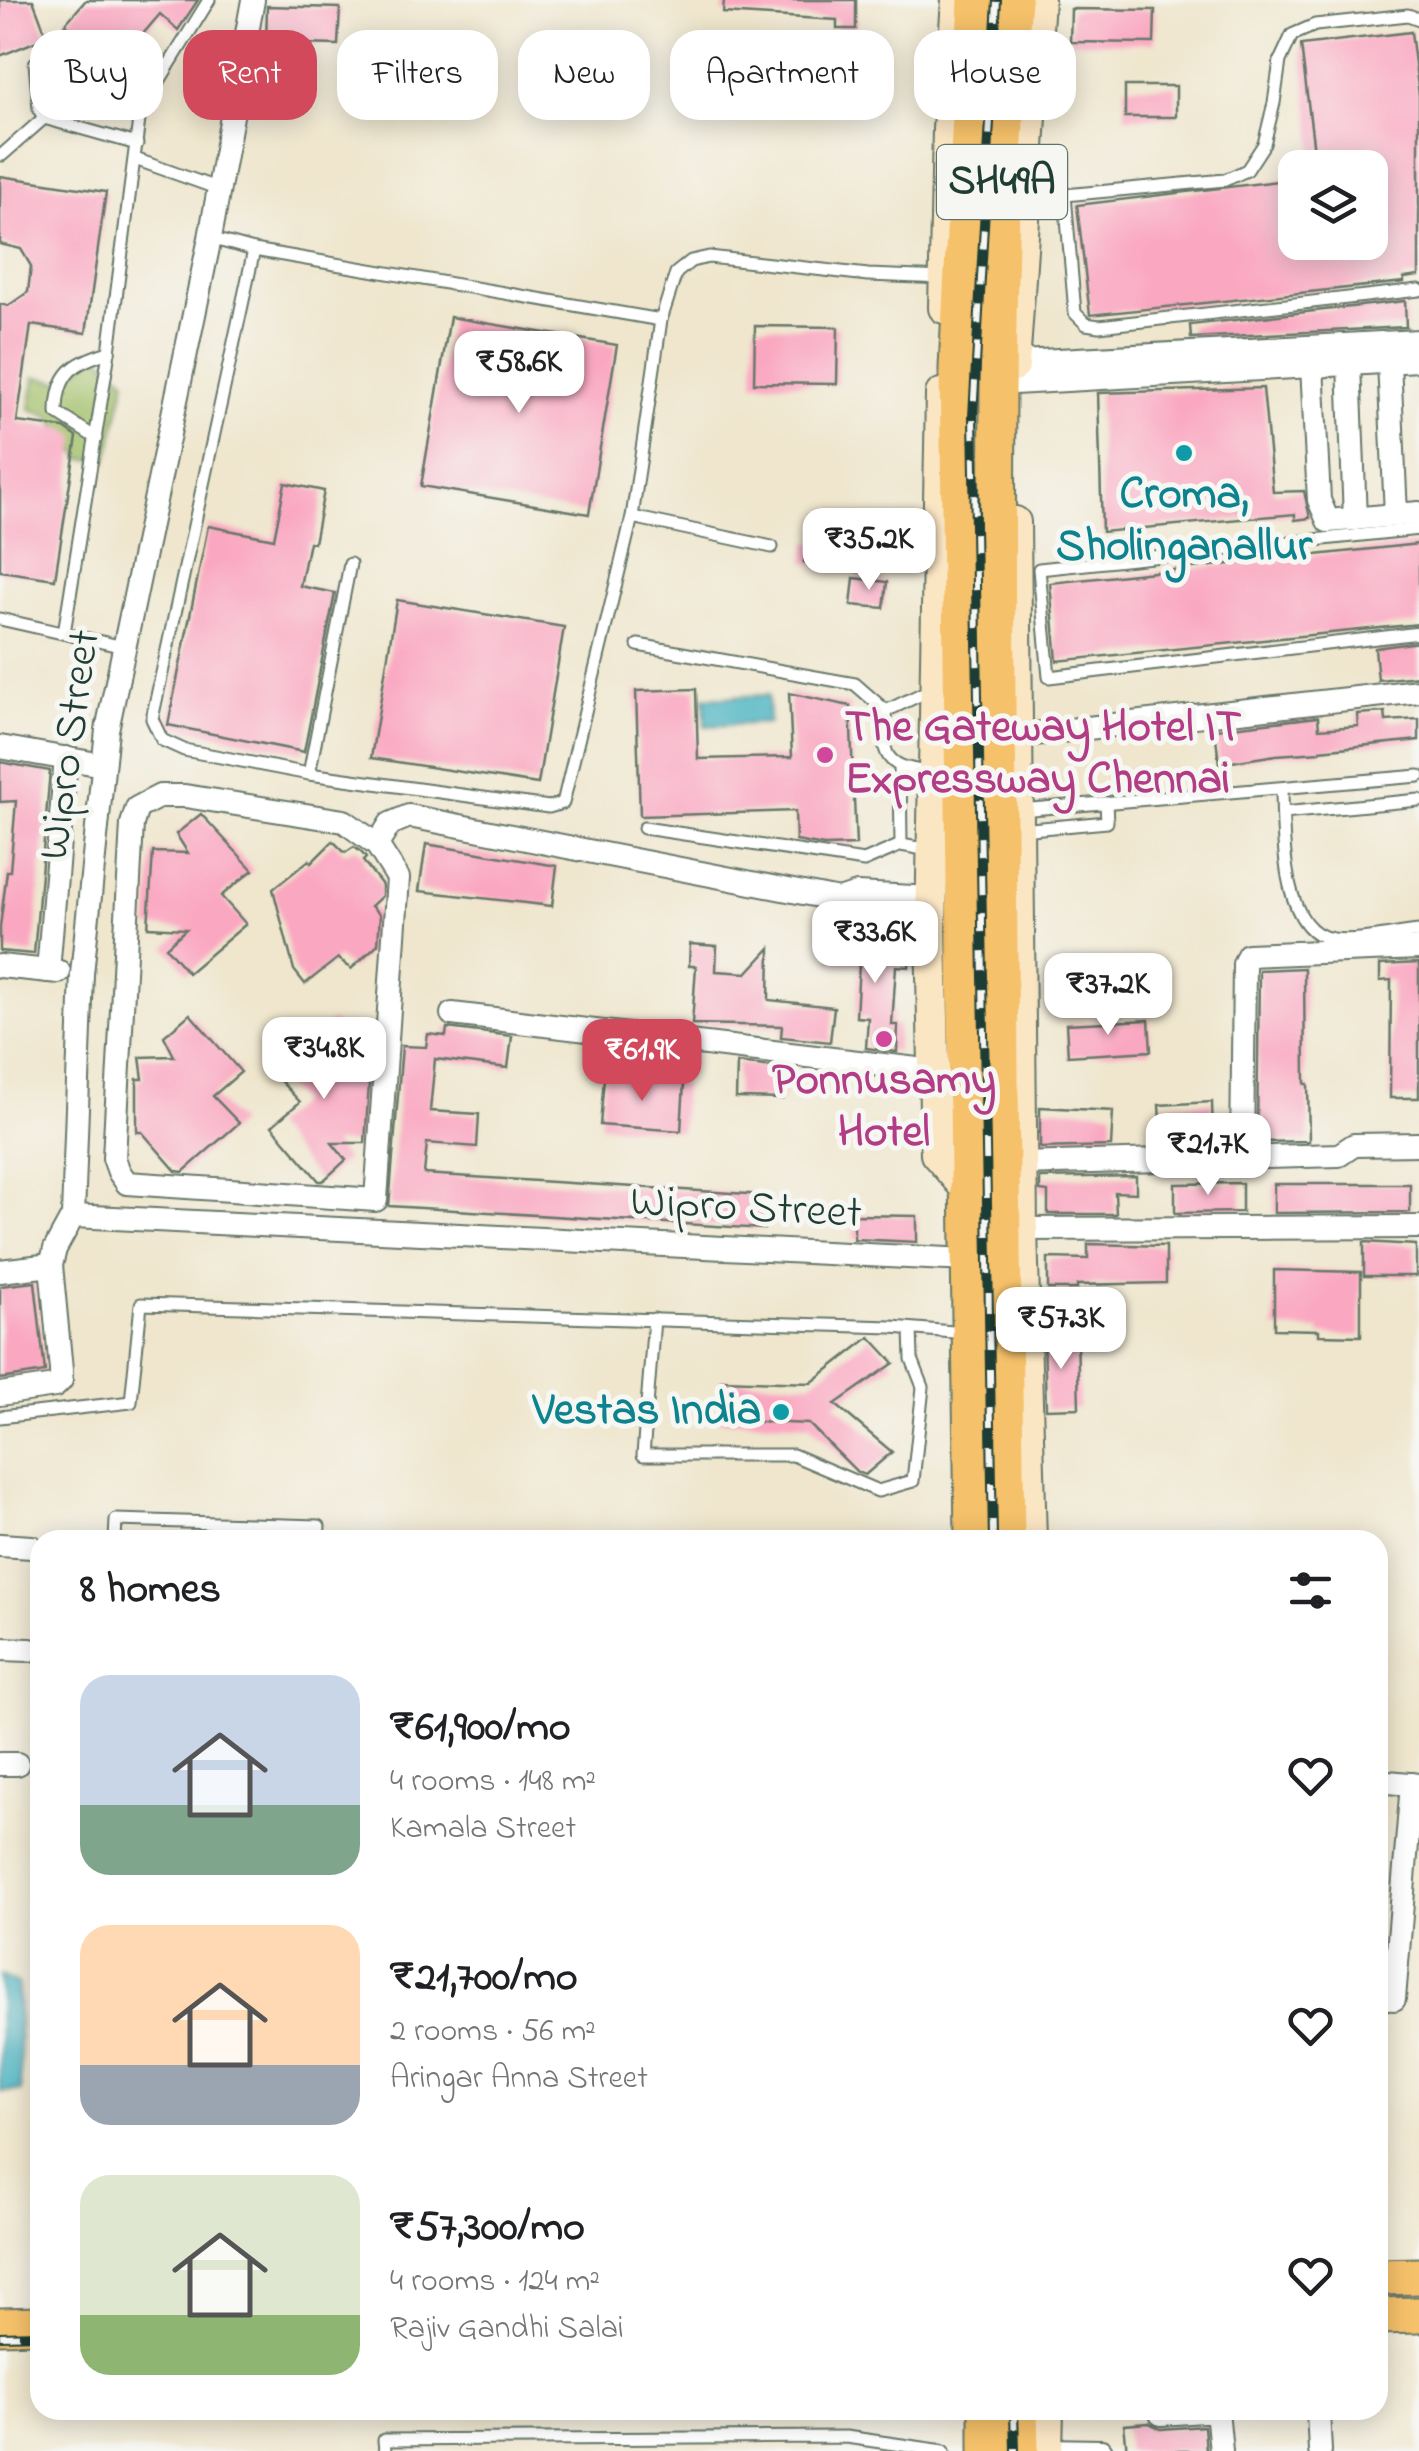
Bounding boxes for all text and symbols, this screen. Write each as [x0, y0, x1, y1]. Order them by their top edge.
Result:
chip: Buy [30, 30, 163, 120]
chip: Rent [183, 30, 317, 120]
chip: Filters [337, 30, 498, 120]
chip: New [518, 30, 650, 120]
chip: Apartment [670, 30, 894, 120]
chip: House [914, 30, 1076, 120]
road number: SH49A [937, 145, 1067, 219]
map controls [1278, 150, 1388, 260]
button: layers [1278, 150, 1388, 260]
pin: ₹58.6K [438, 331, 600, 416]
text: ₹58.6K [476, 340, 562, 387]
marker: Croma, Sholinganallur [1173, 442, 1195, 464]
place label: Croma, Sholinganallur [1056, 463, 1313, 583]
pin: ₹35.2K [788, 508, 950, 593]
text: ₹35.2K [825, 517, 913, 564]
street label: Wipro Street [22, 626, 120, 864]
place label: The Gateway Hotel IT Expressway Chennai [845, 696, 1242, 814]
marker: The Gateway Hotel IT Expressway Chennai [814, 744, 836, 766]
pin: ₹33.6K [794, 901, 956, 986]
text: ₹33.6K [834, 910, 916, 957]
pin: ₹37.2K [1027, 953, 1189, 1038]
text: ₹37.2K [1066, 962, 1150, 1009]
pin: ₹34.8K [243, 1017, 405, 1102]
pin: ₹61.9K [561, 1019, 723, 1104]
text: ₹34.8K [284, 1026, 364, 1073]
text: ₹61.9K [604, 1028, 680, 1075]
marker: Ponnusamy Hotel [873, 1028, 895, 1050]
place label: Ponnusamy Hotel [772, 1049, 996, 1167]
pin: ₹21.7K [1127, 1113, 1289, 1198]
text: ₹21.7K [1168, 1122, 1248, 1169]
street label: Wipro Street [629, 1170, 863, 1248]
pin: ₹57.3K [980, 1287, 1142, 1372]
text: ₹57.3K [1018, 1296, 1104, 1343]
place label: Vestas India [532, 1379, 761, 1445]
marker: Vestas India [770, 1401, 792, 1423]
text: 8 homes [80, 1560, 221, 1621]
icon: filters [1283, 1563, 1338, 1618]
text: ₹61,900/mo [390, 1698, 571, 1759]
icon: home [160, 1715, 280, 1835]
icon: heart [1283, 1748, 1338, 1803]
text: 4 rooms · 148 m² [390, 1759, 596, 1806]
text: Kamala Street [390, 1806, 576, 1853]
text: ₹21,700/mo [390, 1948, 578, 2009]
icon: home [160, 1965, 280, 2085]
icon: heart [1283, 1998, 1338, 2053]
text: 2 rooms · 56 m² [390, 2009, 596, 2056]
text: Aringar Anna Street [390, 2056, 648, 2103]
text: ₹57,300/mo [390, 2198, 585, 2259]
icon: home [160, 2215, 280, 2335]
icon: heart [1283, 2248, 1338, 2303]
text: 4 rooms · 124 m² [390, 2259, 600, 2306]
text: Rajiv Gandhi Salai [390, 2306, 624, 2353]

